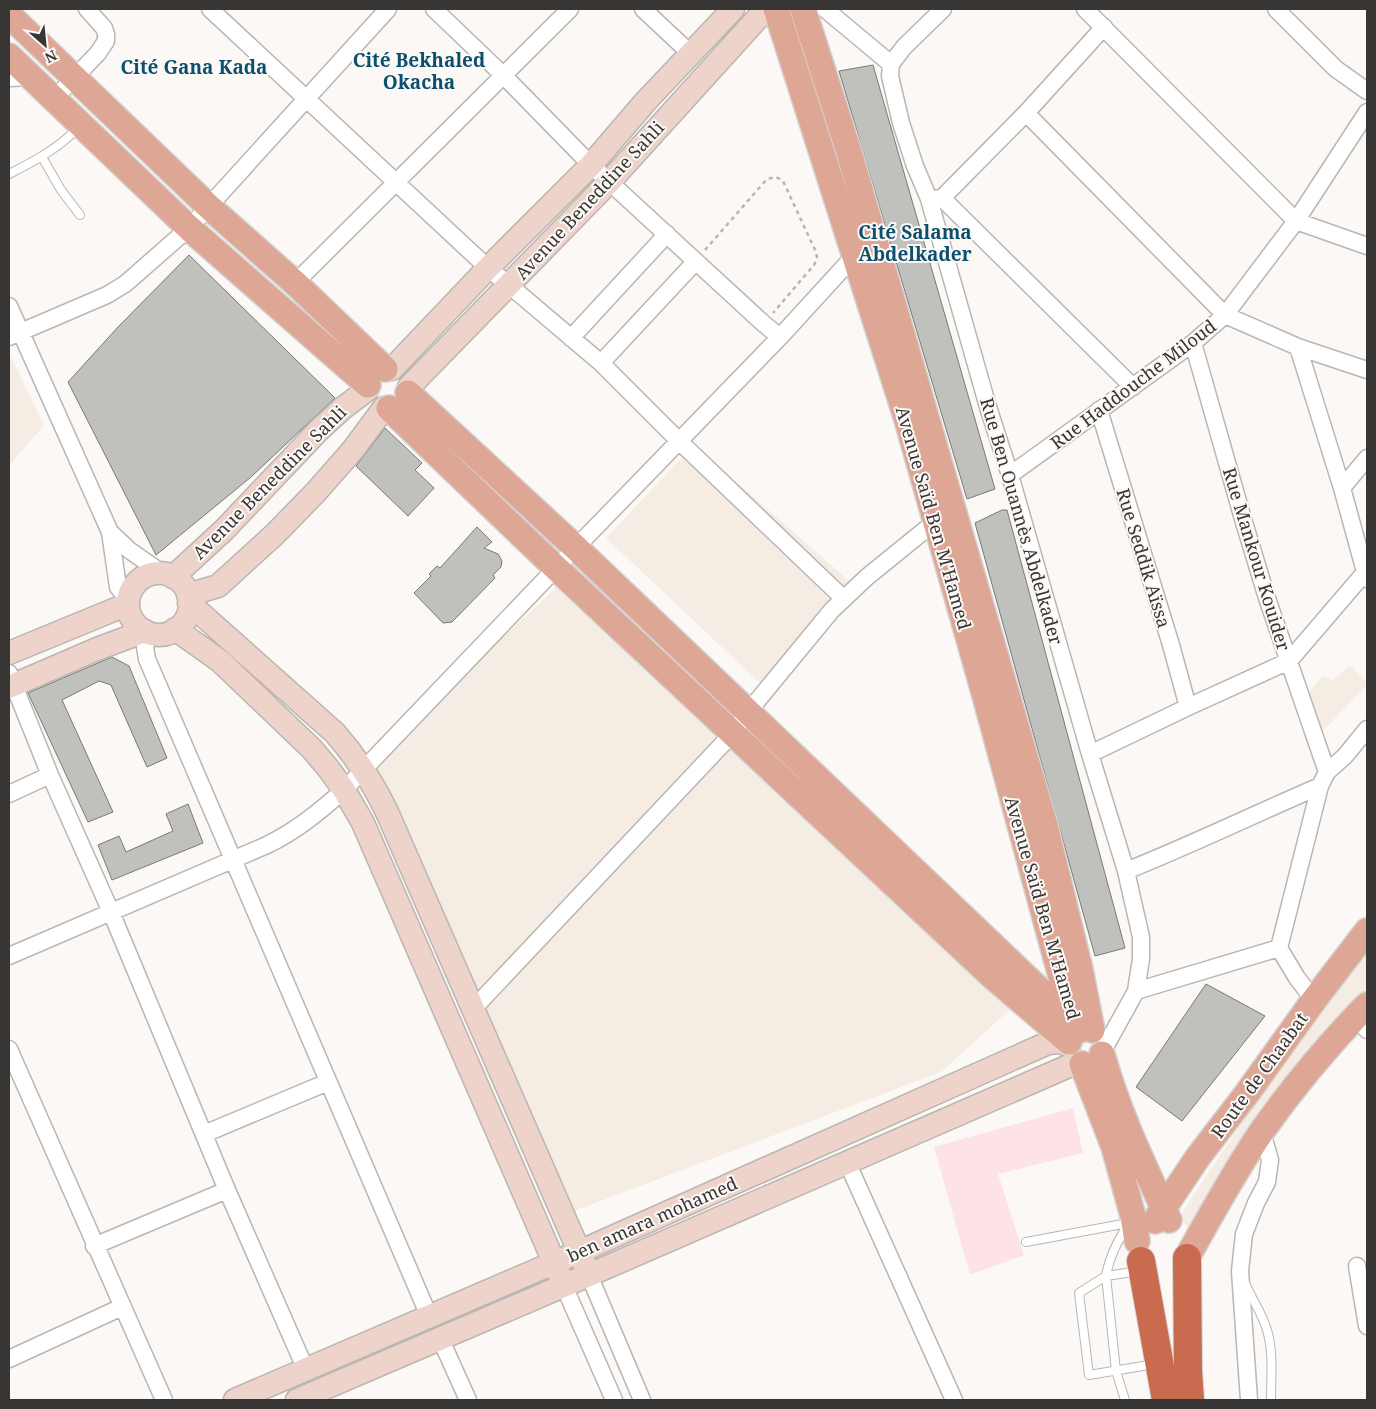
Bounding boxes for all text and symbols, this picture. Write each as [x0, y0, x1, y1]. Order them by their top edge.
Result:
north arrow [20, 20, 70, 70]
text: N [42, 46, 60, 68]
district label: Cité Bekhaled Okacha [353, 47, 486, 95]
district label: Cité Gana Kada [120, 54, 268, 80]
street label: Avenue Beneddine Sahli [509, 116, 669, 284]
district label: Cité Salama Abdelkader [858, 219, 972, 267]
street label: Rue Haddouche Miloud [1045, 314, 1221, 454]
street label: Rue Ben Ouannès Abdelkader [975, 395, 1069, 648]
street label: Avenue Beneddine Sahli [187, 400, 351, 564]
street label: Avenue Saïd Ben M'Hamed [891, 404, 977, 632]
street label: Rue Mankour Kouider [1218, 465, 1296, 654]
street label: Rue Seddik Aïssa [1111, 485, 1177, 631]
street label: Avenue Saïd Ben M'Hamed [1000, 794, 1086, 1022]
street label: Route de Chaabat [1205, 1007, 1313, 1143]
street label: ben amara mohamed [563, 1171, 741, 1267]

